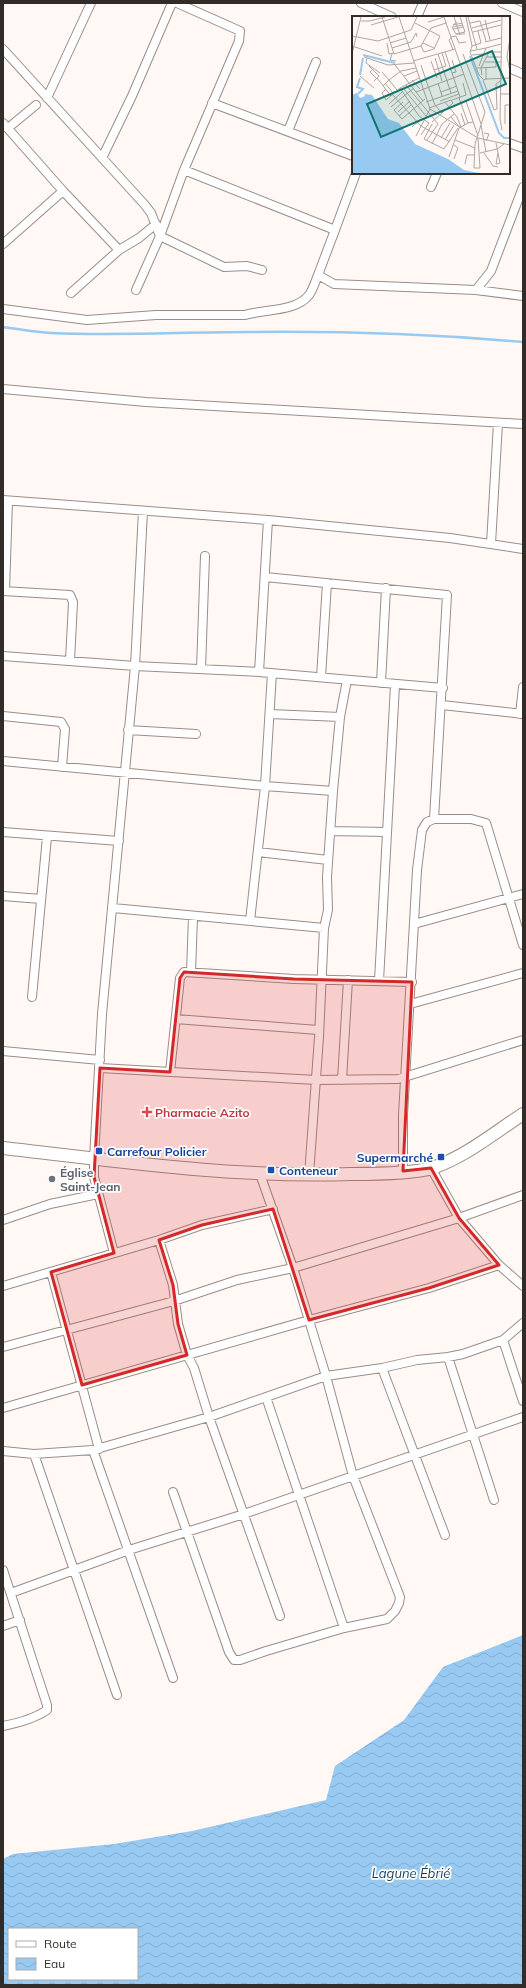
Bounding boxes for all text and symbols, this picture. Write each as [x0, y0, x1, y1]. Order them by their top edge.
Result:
inset map [352, 16, 510, 174]
place label: Pharmacie Azito [155, 1105, 250, 1120]
marker: Pharmacie Azito [142, 1107, 152, 1117]
place label: Carrefour Policier [107, 1144, 207, 1159]
marker: Carrefour Policier [94, 1146, 104, 1156]
place label: Supermarché [357, 1150, 433, 1165]
marker: Supermarché [436, 1152, 446, 1162]
place label: Conteneur [279, 1163, 338, 1178]
place label: Église Saint-Jean [60, 1165, 121, 1194]
marker: Conteneur [266, 1165, 276, 1175]
marker: Église Saint-Jean [47, 1174, 57, 1184]
water label: Lagune Ébrié [372, 1865, 450, 1881]
legend [8, 1928, 138, 1980]
text: Route [44, 1936, 77, 1951]
text: Eau [44, 1956, 65, 1971]

